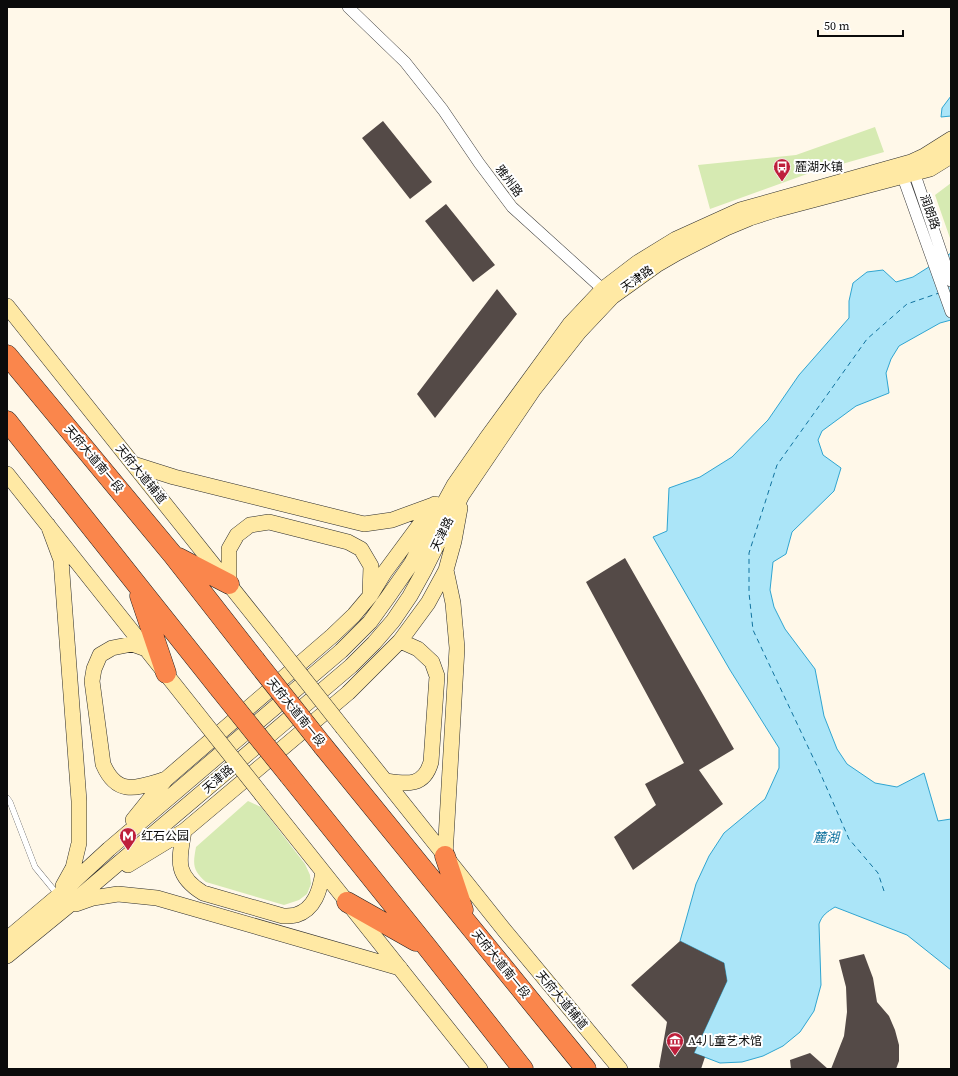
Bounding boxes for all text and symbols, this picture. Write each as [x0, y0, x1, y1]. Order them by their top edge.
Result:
scale bar [818, 12, 903, 38]
text: 50 m [824, 18, 850, 34]
bus stop icon: 麓湖水镇 [772, 157, 792, 182]
place label: 麓湖水镇 [795, 159, 843, 175]
street label: 雅州路 [492, 162, 526, 200]
street label: 润朗路 [917, 192, 943, 232]
street label: 天津路 [618, 262, 656, 296]
street label: 天府大道南一段 [61, 422, 127, 496]
street label: 天府大道辅道 [112, 441, 170, 507]
street label: 天津路 [427, 514, 457, 554]
street label: 天府大道南一段 [263, 674, 329, 750]
street label: 天津路 [199, 761, 237, 797]
metro station icon: 红石公园 [118, 826, 138, 851]
place label: 红石公园 [141, 828, 189, 844]
water label: 麓湖 [813, 829, 841, 846]
street label: 天府大道南一段 [468, 926, 534, 1002]
street label: 天府大道辅道 [533, 967, 591, 1033]
museum icon: A4儿童艺术馆 [665, 1031, 685, 1056]
place label: A4儿童艺术馆 [688, 1033, 762, 1049]

